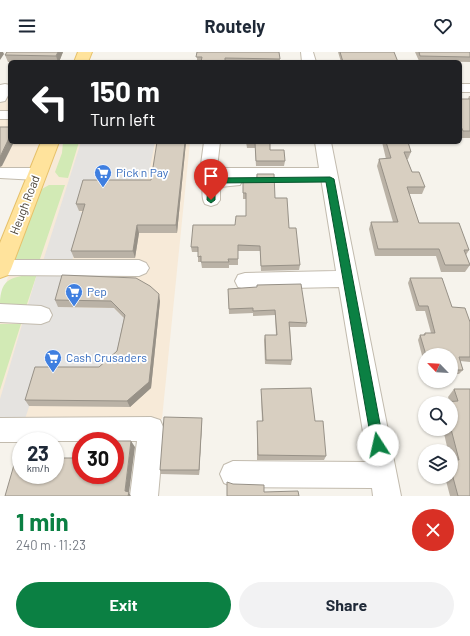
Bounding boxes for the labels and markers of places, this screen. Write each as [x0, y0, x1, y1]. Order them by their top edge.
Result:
pin [194, 159, 228, 200]
supermarket icon: Pick n Pay [93, 163, 113, 188]
place label: Pick n Pay [116, 165, 169, 179]
supermarket icon: Pep [64, 282, 84, 307]
place label: Pep [87, 284, 107, 298]
supermarket icon: Cash Crusaders [43, 348, 63, 373]
place label: Cash Crusaders [66, 350, 147, 364]

